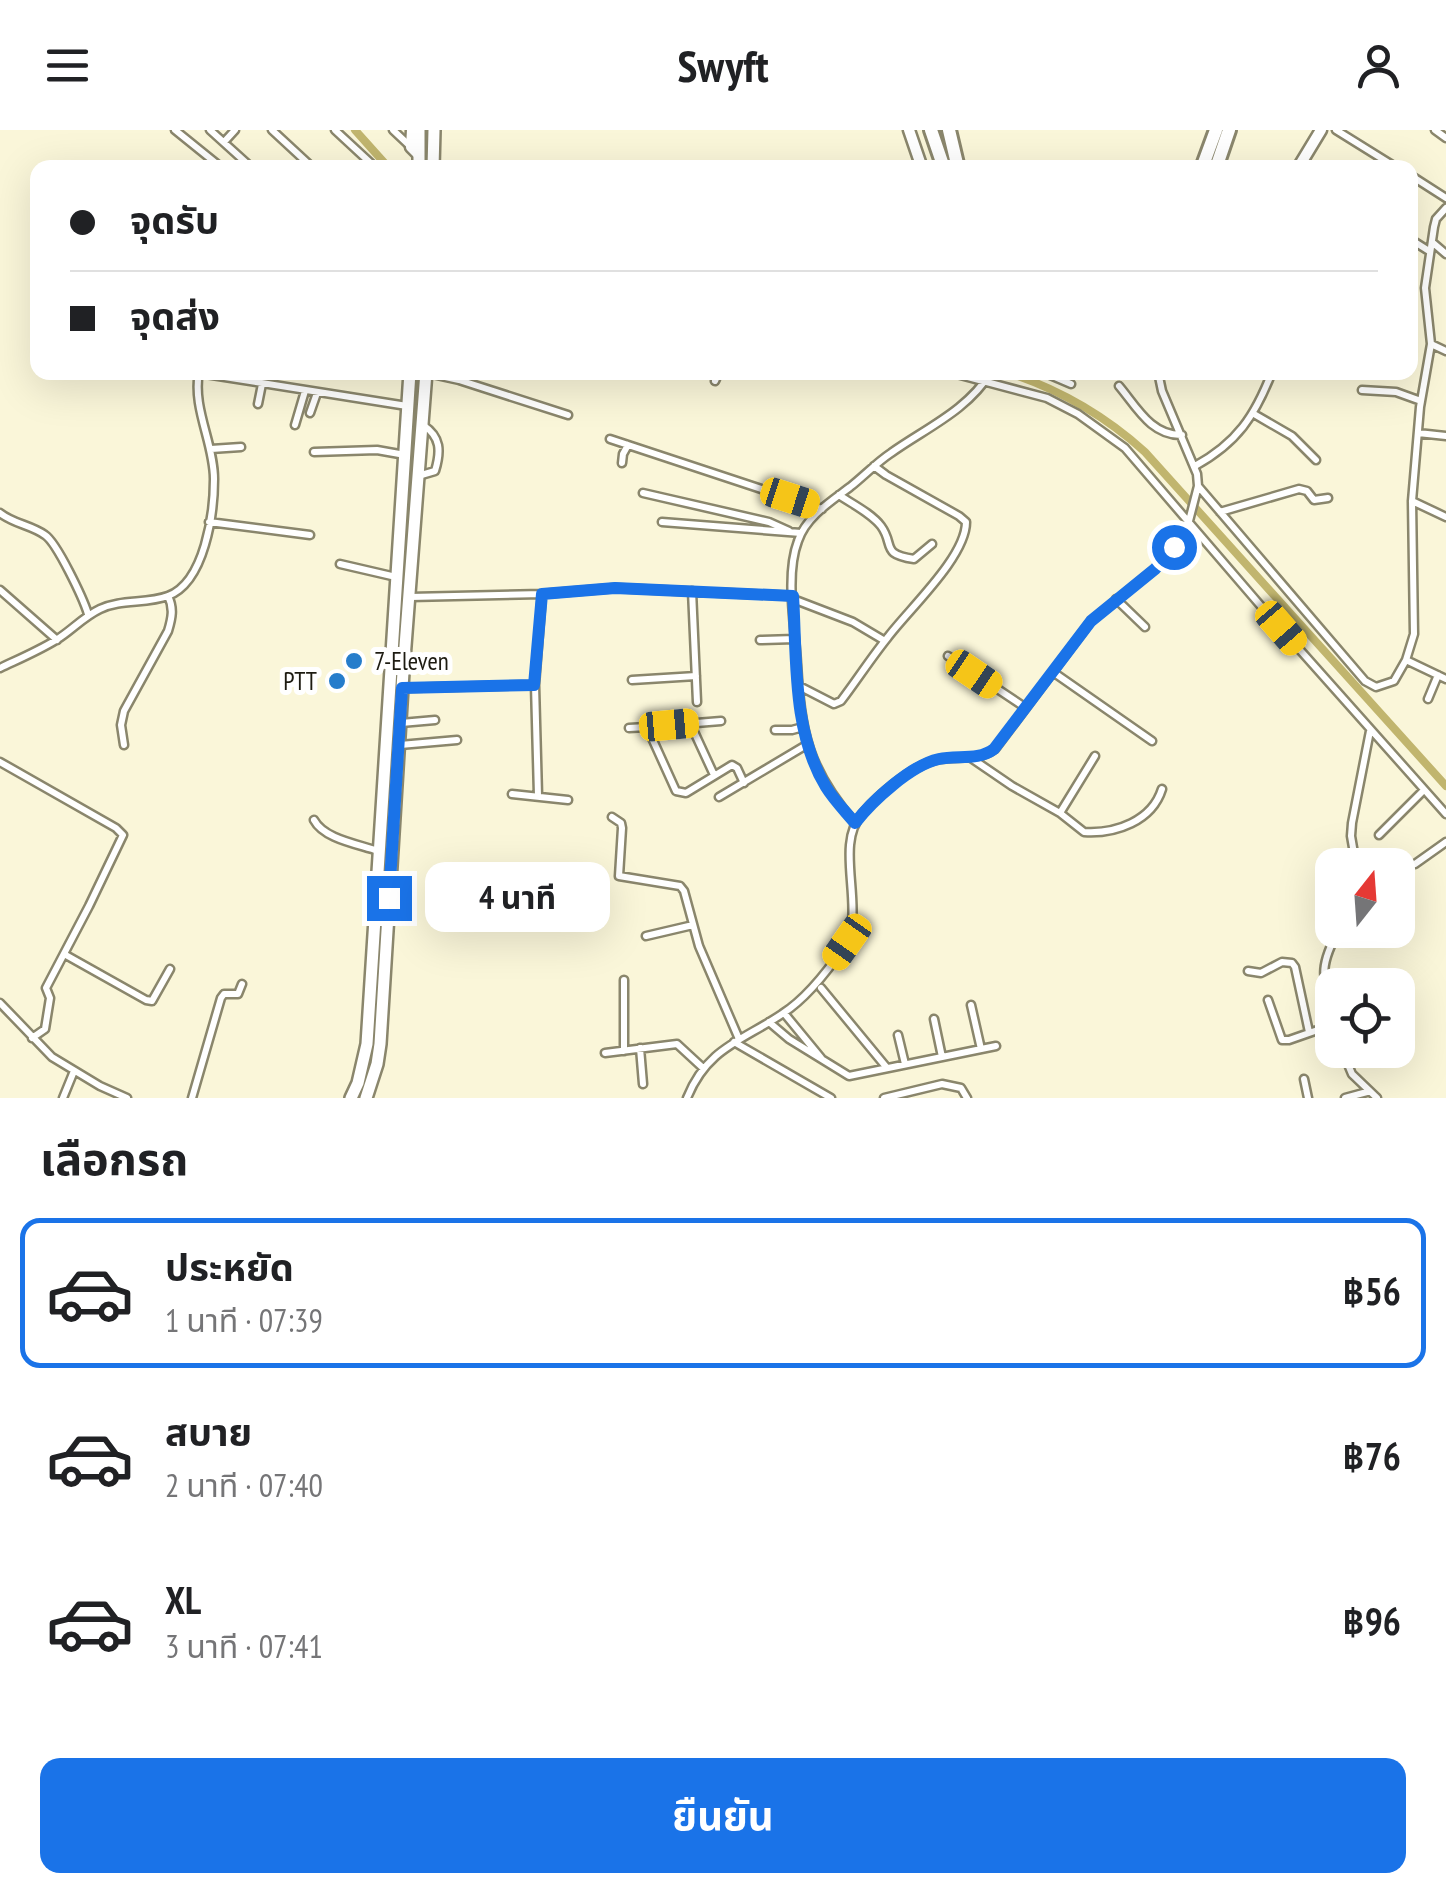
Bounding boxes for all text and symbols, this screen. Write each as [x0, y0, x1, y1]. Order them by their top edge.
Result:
text: Swyft [678, 36, 769, 94]
icon: menu [40, 38, 95, 93]
icon: person [1351, 38, 1406, 93]
text: จุดรับ [130, 195, 219, 244]
text: จุดส่ง [130, 291, 220, 340]
car [757, 474, 823, 522]
route start [1152, 525, 1197, 570]
car [1250, 596, 1312, 660]
place label: 7-Eleven [374, 645, 449, 677]
car [941, 645, 1007, 703]
marker: 7-Eleven [343, 650, 365, 672]
place label: PTT [283, 665, 317, 697]
marker: PTT [326, 670, 348, 692]
car [638, 707, 700, 743]
north arrow [1315, 848, 1415, 948]
map controls [1315, 848, 1415, 1068]
callout: 4 นาที [424, 863, 609, 933]
route end [367, 876, 412, 921]
text: 4 นาที [479, 876, 556, 918]
car [818, 909, 876, 975]
button: locate [1315, 968, 1415, 1068]
text: เลือกรถ [40, 1129, 188, 1187]
text: ประหยัด [165, 1242, 294, 1291]
icon: car [45, 1248, 135, 1338]
text: ฿56 [1343, 1266, 1401, 1315]
text: 1 นาที · 07:39 [165, 1299, 323, 1341]
text: สบาย [165, 1407, 252, 1456]
icon: car [45, 1413, 135, 1503]
text: ฿76 [1343, 1431, 1401, 1480]
text: 2 นาที · 07:40 [165, 1464, 323, 1506]
text: XL [165, 1575, 201, 1624]
icon: car [45, 1578, 135, 1668]
text: ฿96 [1343, 1596, 1401, 1645]
text: 3 นาที · 07:41 [165, 1625, 323, 1667]
button: ยืนยัน [40, 1758, 1406, 1873]

